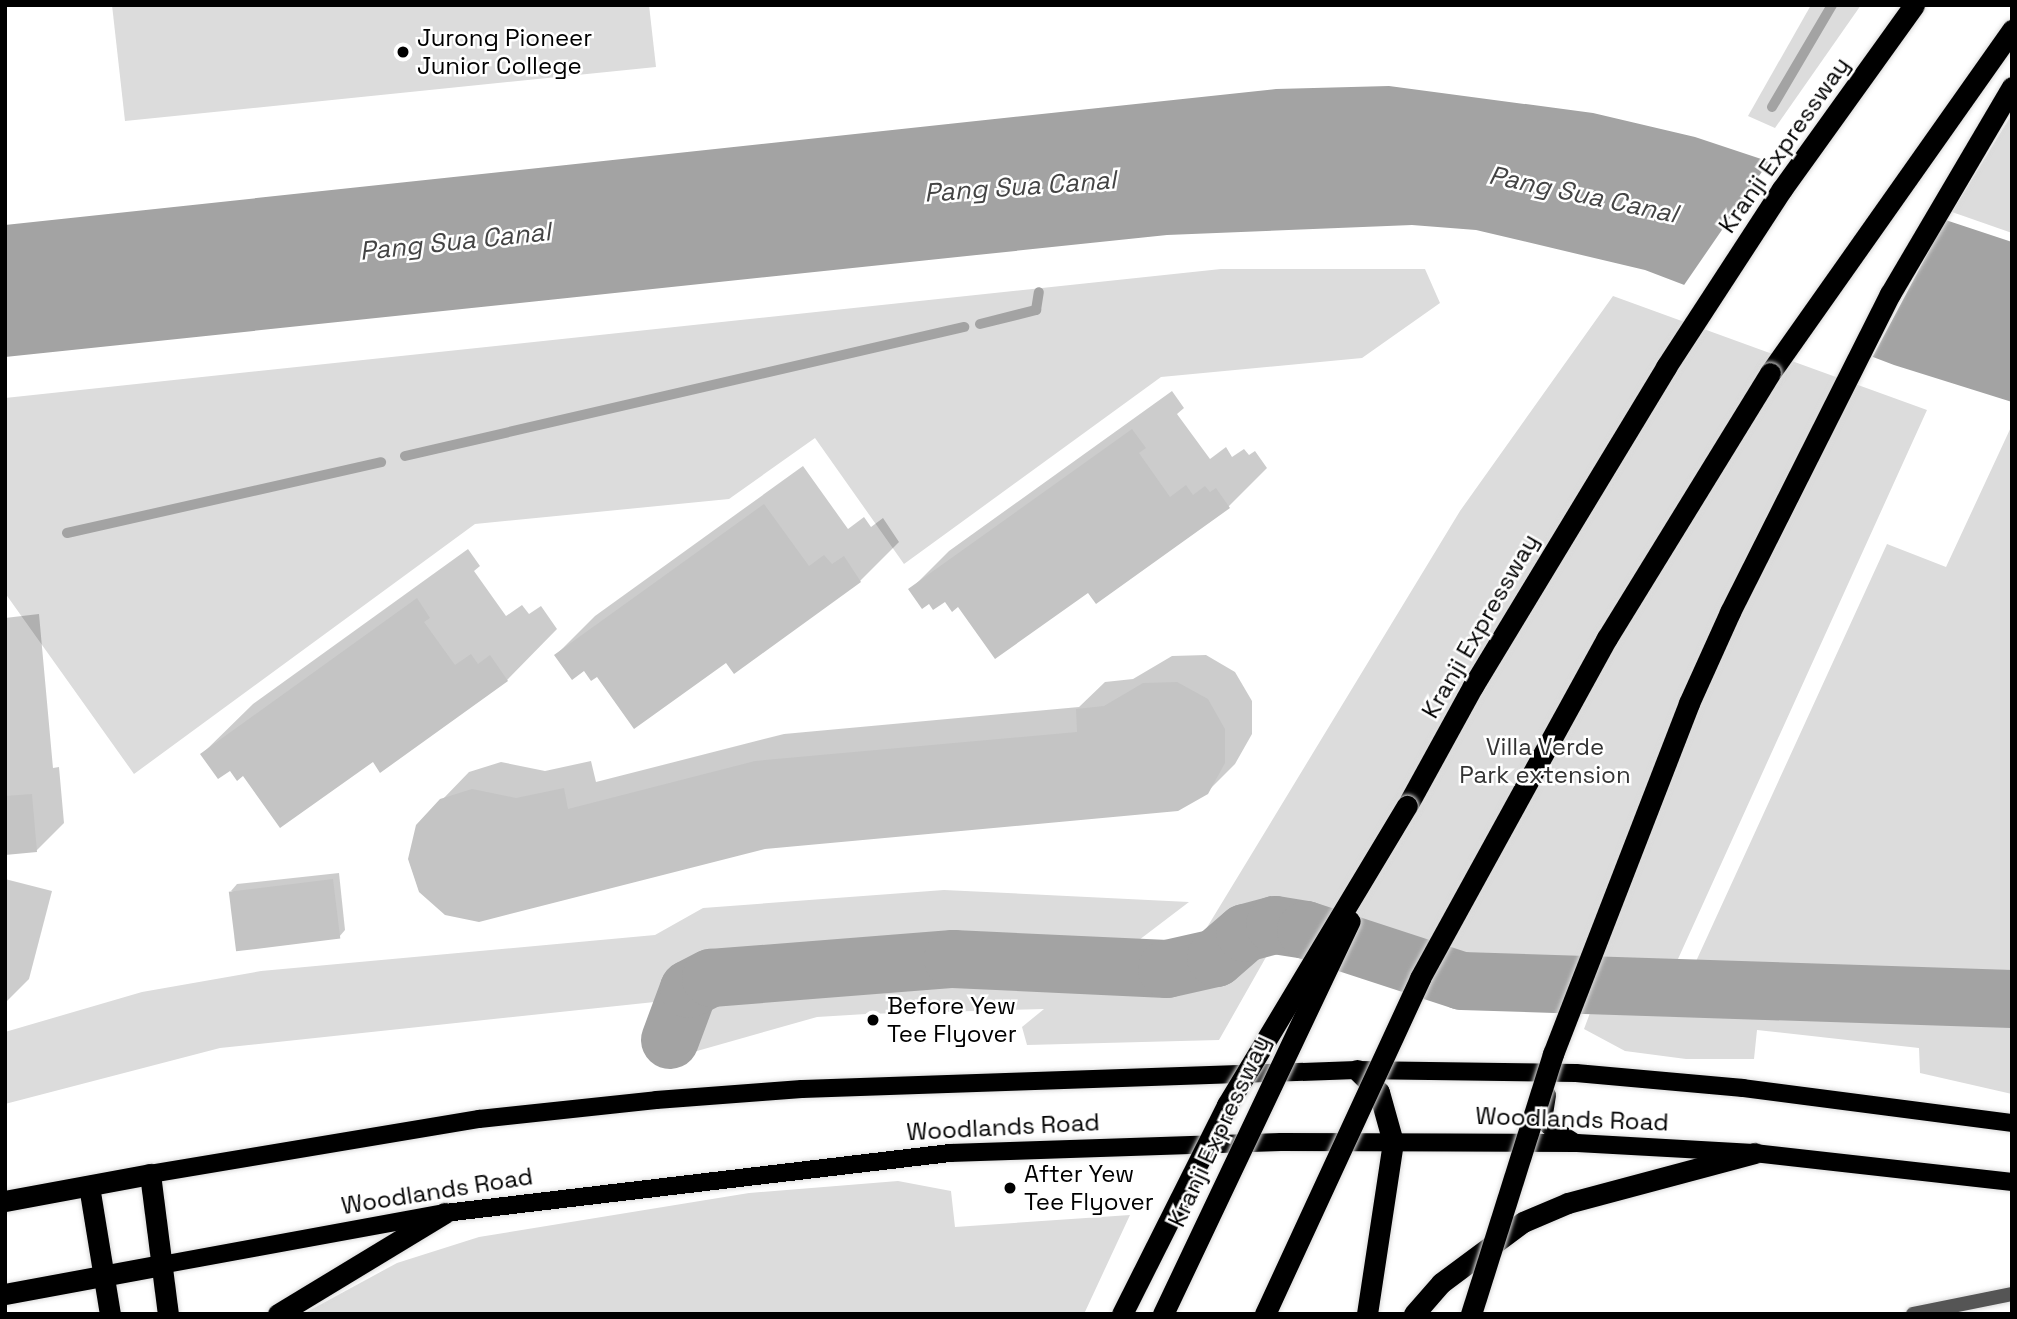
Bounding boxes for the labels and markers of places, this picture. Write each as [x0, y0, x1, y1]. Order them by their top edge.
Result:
place label: Jurong Pioneer Junior College [417, 24, 592, 80]
marker: Jurong Pioneer Junior College [395, 44, 411, 60]
place label: Before Yew Tee Flyover [887, 992, 1017, 1048]
marker: Before Yew Tee Flyover [865, 1012, 881, 1028]
place label: After Yew Tee Flyover [1024, 1160, 1154, 1216]
marker: After Yew Tee Flyover [1002, 1180, 1018, 1196]

